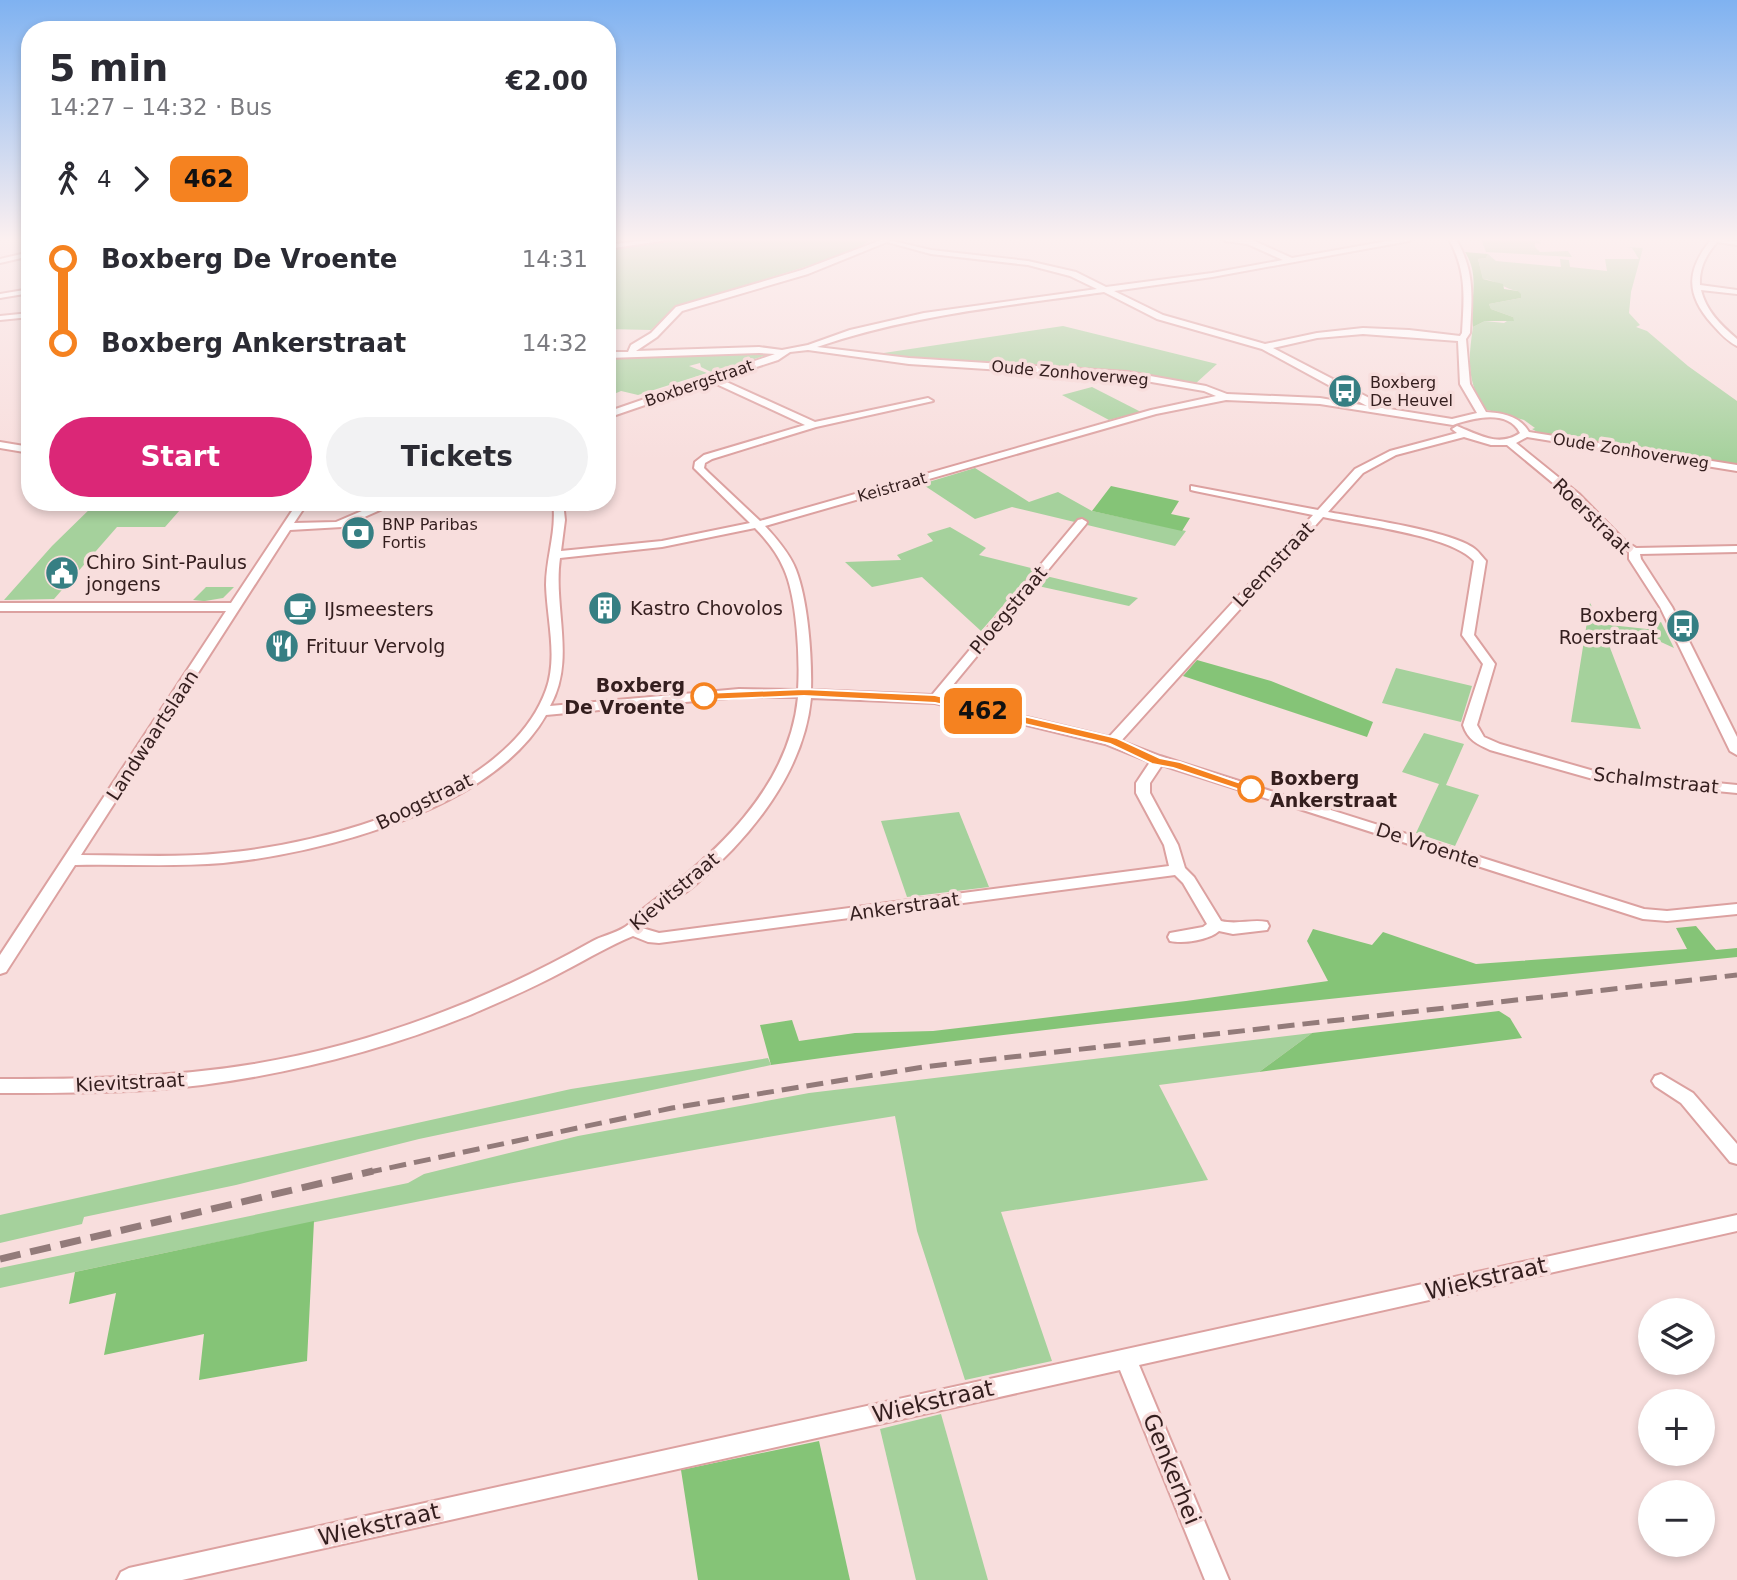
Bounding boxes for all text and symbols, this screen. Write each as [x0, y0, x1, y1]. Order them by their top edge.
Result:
text: 5 min [49, 46, 168, 90]
text: €2.00 [506, 66, 588, 96]
text: 14:27 – 14:32 · Bus [49, 94, 272, 120]
icon: walk [49, 160, 87, 198]
icon: forward [122, 160, 160, 198]
text: 462 [184, 165, 234, 193]
text: 4 [97, 166, 112, 192]
text: Boxberg De Vroente [101, 244, 397, 274]
text: 14:31 [522, 246, 588, 272]
text: Boxberg Ankerstraat [101, 328, 406, 358]
text: 14:32 [522, 330, 588, 356]
street label: Boxbergstraat [642, 356, 756, 410]
street label: Oude Zonhoverweg [991, 357, 1149, 389]
bus stop icon: Boxberg De Heuvel [1326, 372, 1364, 410]
place label: Boxberg De Heuvel [1370, 373, 1453, 410]
button: Start [49, 417, 312, 497]
button: Tickets [326, 417, 588, 497]
street label: Oude Zonhoverweg [1552, 429, 1710, 473]
street label: Keistraat [855, 468, 929, 506]
street label: Roerstraat [1549, 474, 1635, 558]
bank icon: BNP Paribas Fortis [339, 514, 377, 552]
place label: BNP Paribas Fortis [382, 515, 478, 552]
street label: Leemstraat [1228, 517, 1318, 611]
place label: Chiro Sint-Paulus jongens [85, 551, 247, 595]
public building icon: Chiro Sint-Paulus jongens [43, 554, 81, 592]
street label: Ploegstraat [965, 562, 1051, 658]
building icon: Kastro Chovolos [586, 589, 624, 627]
cafe icon: IJsmeesters [281, 590, 319, 628]
place label: Kastro Chovolos [630, 597, 783, 619]
place label: IJsmeesters [324, 598, 434, 620]
place label: Boxberg Roerstraat [1559, 604, 1658, 648]
bus stop icon: Boxberg Roerstraat [1664, 607, 1702, 645]
restaurant icon: Frituur Vervolg [263, 627, 301, 665]
place label: Frituur Vervolg [306, 635, 445, 657]
street label: Landwaartslaan [102, 666, 202, 804]
place label: Boxberg De Vroente [564, 674, 685, 718]
marker: Boxberg De Vroente [691, 683, 717, 709]
line badge: 462 [943, 688, 1023, 734]
text: 462 [958, 697, 1008, 725]
street label: Schalmstraat [1592, 762, 1720, 798]
place label: Boxberg Ankerstraat [1270, 767, 1397, 811]
street label: Boogstraat [372, 768, 476, 834]
marker: Boxberg Ankerstraat [1238, 776, 1264, 802]
street label: De Vroente [1374, 818, 1482, 872]
street label: Kievitstraat [625, 847, 723, 935]
street label: Ankerstraat [848, 887, 960, 925]
street label: Kievitstraat [75, 1068, 185, 1096]
street label: Wiekstraat [1423, 1251, 1549, 1305]
map controls [1638, 1298, 1715, 1557]
button: layers [1638, 1298, 1715, 1375]
street label: Wiekstraat [870, 1374, 996, 1428]
button: + [1638, 1389, 1715, 1466]
street label: Genkerhei [1138, 1410, 1206, 1528]
button: − [1638, 1480, 1715, 1557]
street label: Wiekstraat [316, 1497, 442, 1551]

